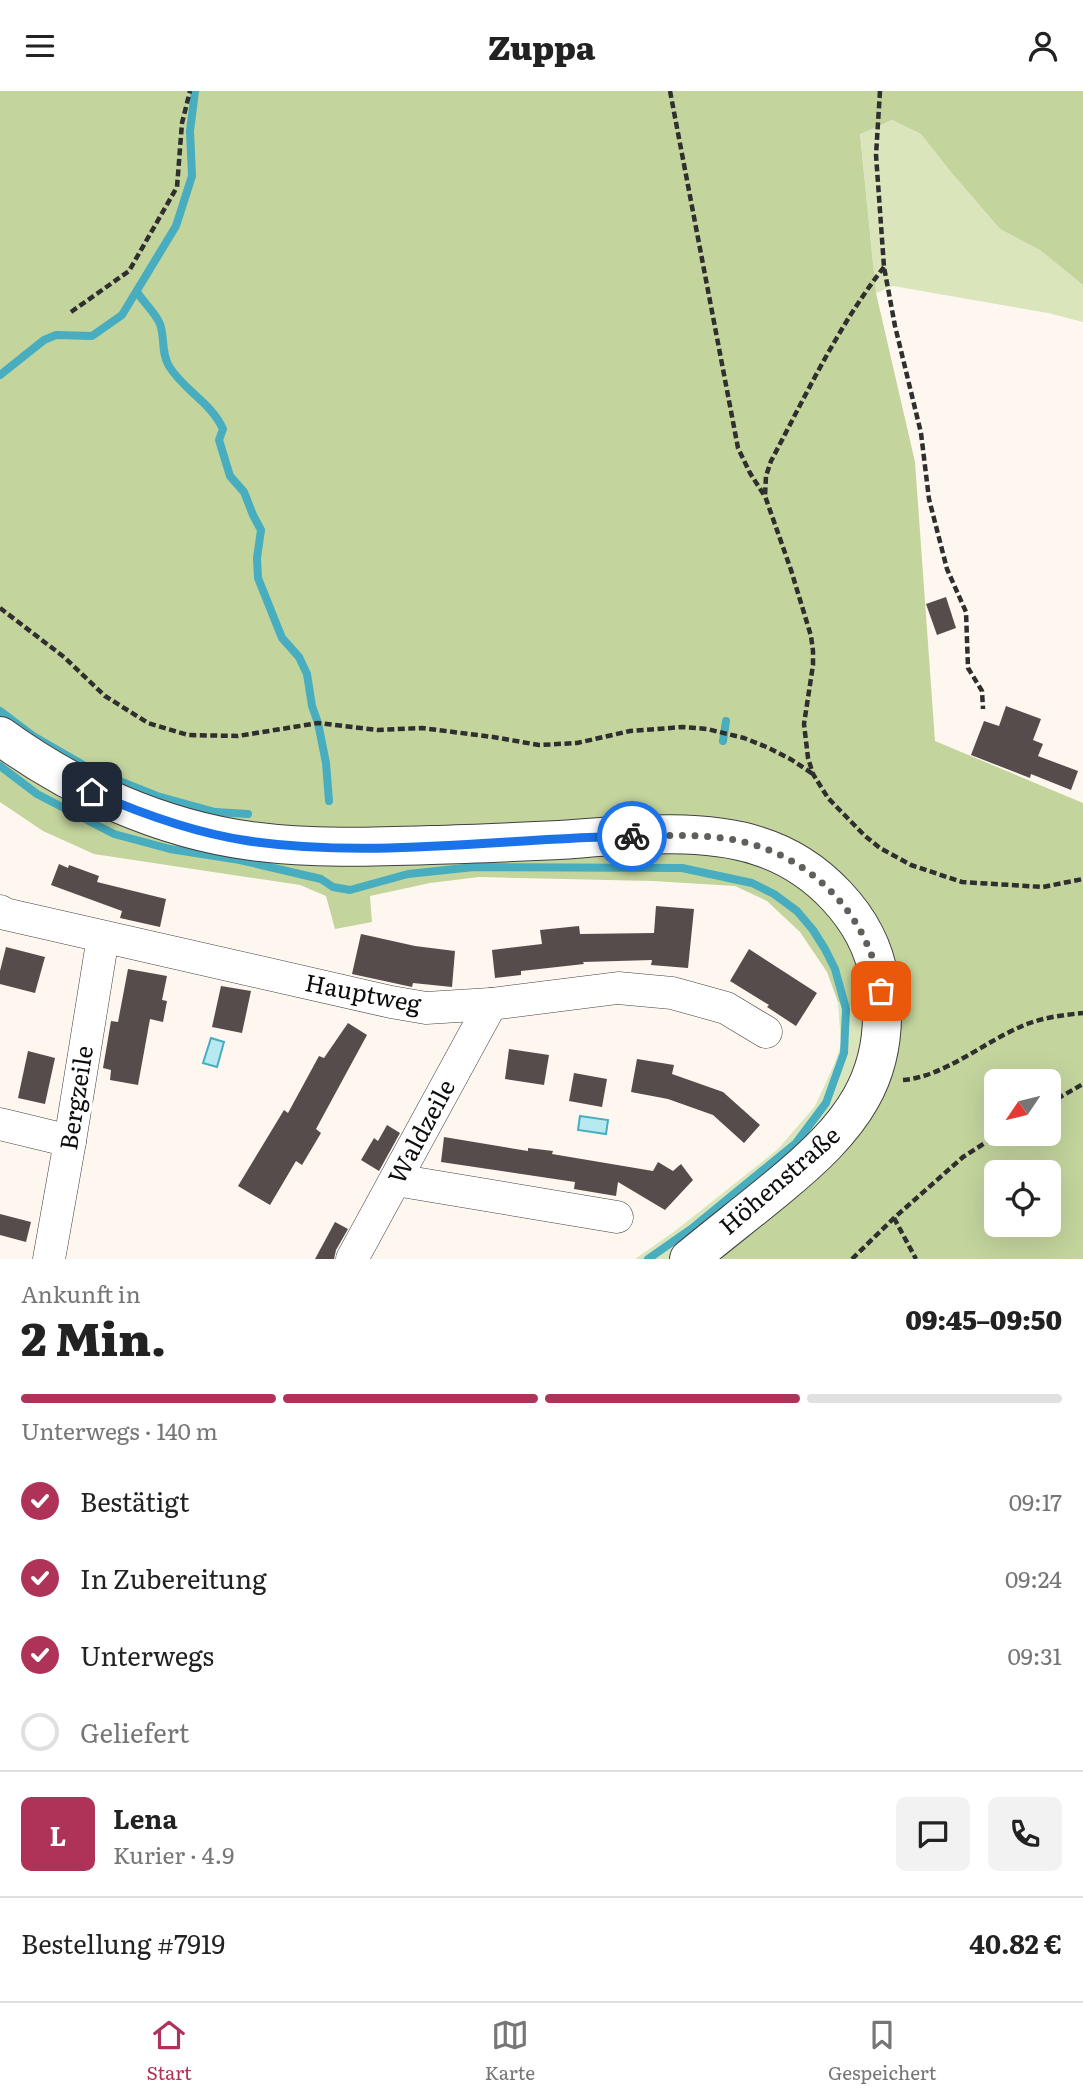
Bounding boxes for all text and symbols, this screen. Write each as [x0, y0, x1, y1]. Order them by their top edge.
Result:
text: Zuppa [488, 22, 595, 70]
icon: menu [21, 27, 59, 65]
icon: person [1024, 27, 1062, 65]
pin [62, 762, 122, 822]
icon: home [73, 773, 111, 811]
courier [597, 801, 667, 871]
icon: bike [613, 817, 651, 855]
pin [851, 961, 911, 1021]
street label: Hauptweg [302, 963, 425, 1020]
icon: bag [862, 972, 900, 1010]
street label: Bergzeile [49, 1043, 100, 1152]
north arrow [984, 1069, 1060, 1146]
map controls [984, 1069, 1061, 1237]
street label: Waldzeile [378, 1072, 462, 1189]
street label: Höhenstraße [710, 1117, 846, 1242]
button: locate [984, 1160, 1061, 1237]
text: Ankunft in [21, 1276, 141, 1310]
text: 09:45–09:50 [905, 1299, 1062, 1338]
text: 2 Min. [21, 1302, 166, 1370]
text: Unterwegs · 140 m [21, 1413, 218, 1447]
text: Bestätigt [80, 1481, 189, 1520]
icon: check [21, 1482, 59, 1520]
text: 09:17 [1009, 1484, 1062, 1518]
text: In Zubereitung [80, 1558, 267, 1597]
icon: check [21, 1559, 59, 1597]
text: 09:24 [1005, 1561, 1062, 1595]
text: Unterwegs [80, 1635, 214, 1674]
icon: check [21, 1636, 59, 1674]
text: 09:31 [1007, 1638, 1062, 1672]
text: Geliefert [80, 1712, 189, 1751]
button: chat [896, 1797, 970, 1871]
button: phone [988, 1797, 1062, 1871]
text: Lena [113, 1798, 177, 1837]
text: L [50, 1815, 66, 1854]
text: Kurier · 4.9 [113, 1837, 234, 1871]
text: Bestellung #7919 [21, 1923, 225, 1962]
text: 40.82 € [969, 1923, 1062, 1962]
tab: Start [146, 2016, 192, 2086]
tab: Karte [485, 2016, 535, 2086]
tab: Gespeichert [828, 2016, 937, 2086]

